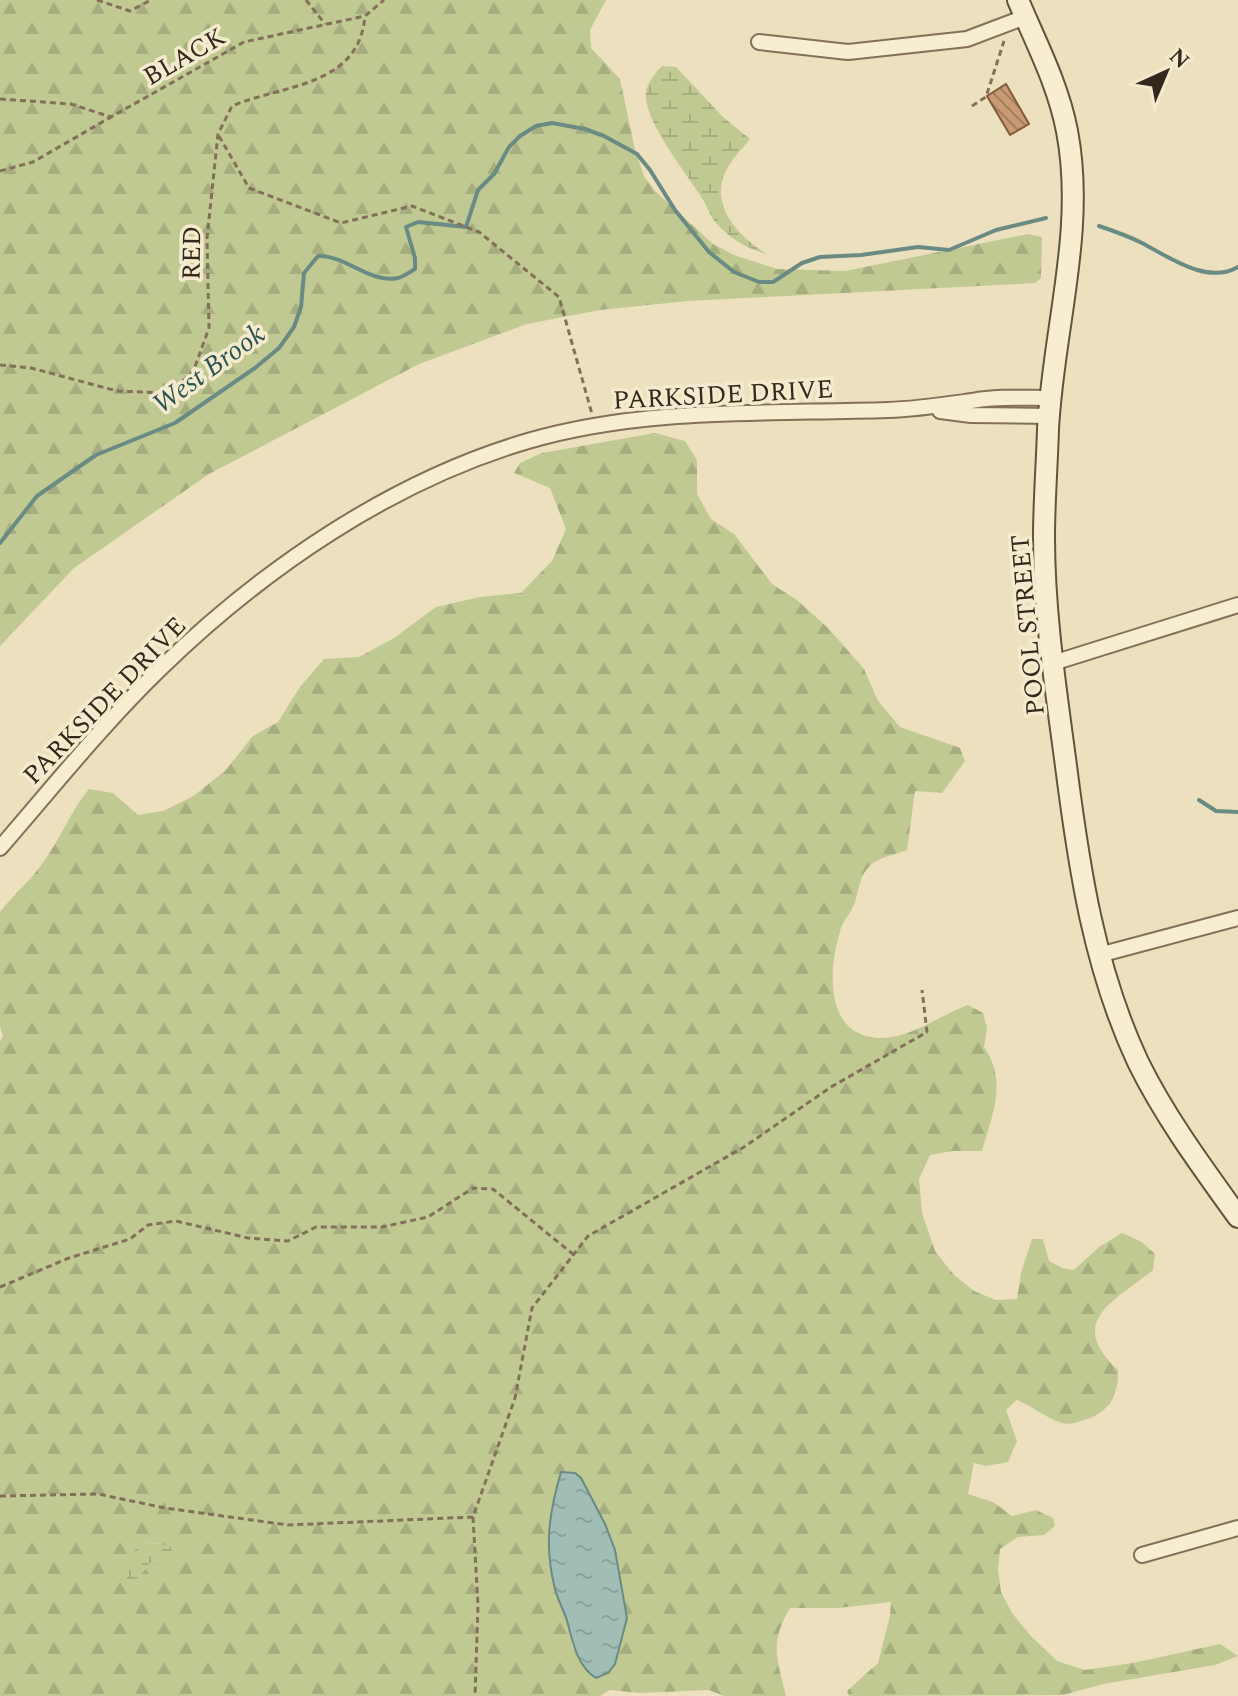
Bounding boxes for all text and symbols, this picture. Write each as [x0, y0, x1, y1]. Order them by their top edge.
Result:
street label: BLACK [136, 17, 233, 97]
north arrow [1126, 32, 1206, 112]
text: N [1161, 41, 1197, 77]
street label: RED [172, 226, 212, 281]
water label: West Brook [143, 313, 274, 425]
street label: PARKSIDE DRIVE [612, 369, 834, 421]
street label: POOL STREET [1000, 533, 1056, 717]
street label: PARKSIDE DRIVE [14, 607, 196, 794]

